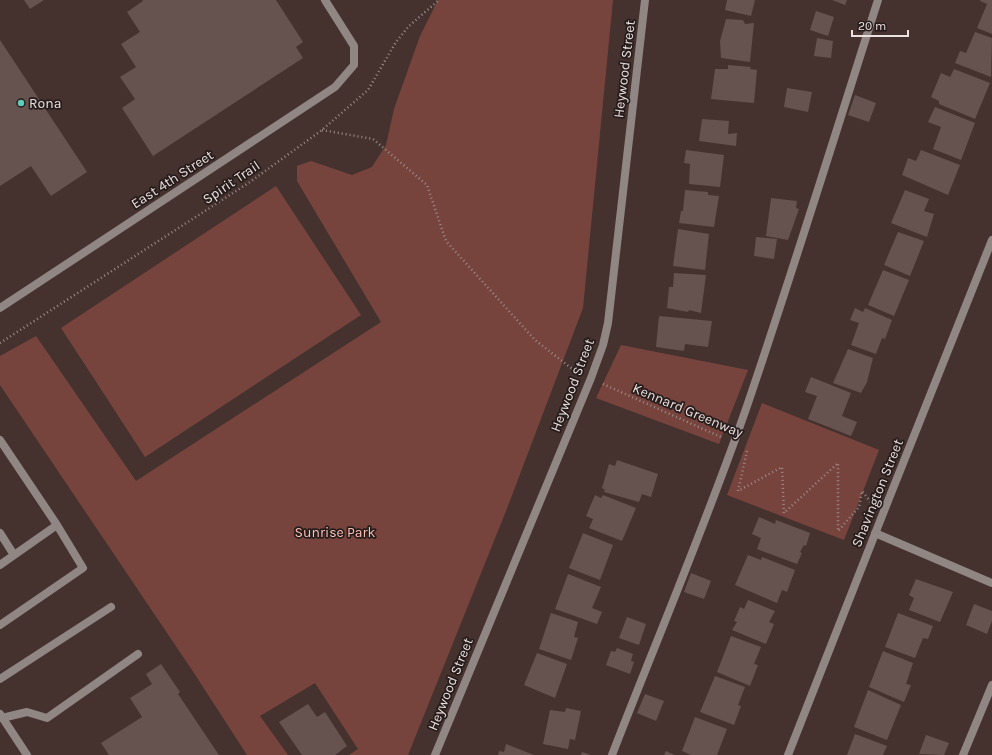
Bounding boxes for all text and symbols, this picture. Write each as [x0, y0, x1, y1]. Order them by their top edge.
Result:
scale bar [852, 12, 908, 38]
street label: Heywood Street [610, 19, 639, 119]
text: 20 m [858, 19, 886, 33]
place label: Rona [29, 95, 61, 112]
marker: Rona [16, 98, 26, 108]
street label: East 4th Street [128, 146, 217, 212]
street label: Spirit Trail [199, 157, 263, 208]
street label: Heywood Street [547, 336, 598, 434]
street label: Kennard Greenway [630, 380, 746, 442]
street label: Shavington Street [848, 437, 907, 550]
park label: Sunrise Park [295, 524, 376, 541]
street label: Heywood Street [424, 635, 477, 733]

